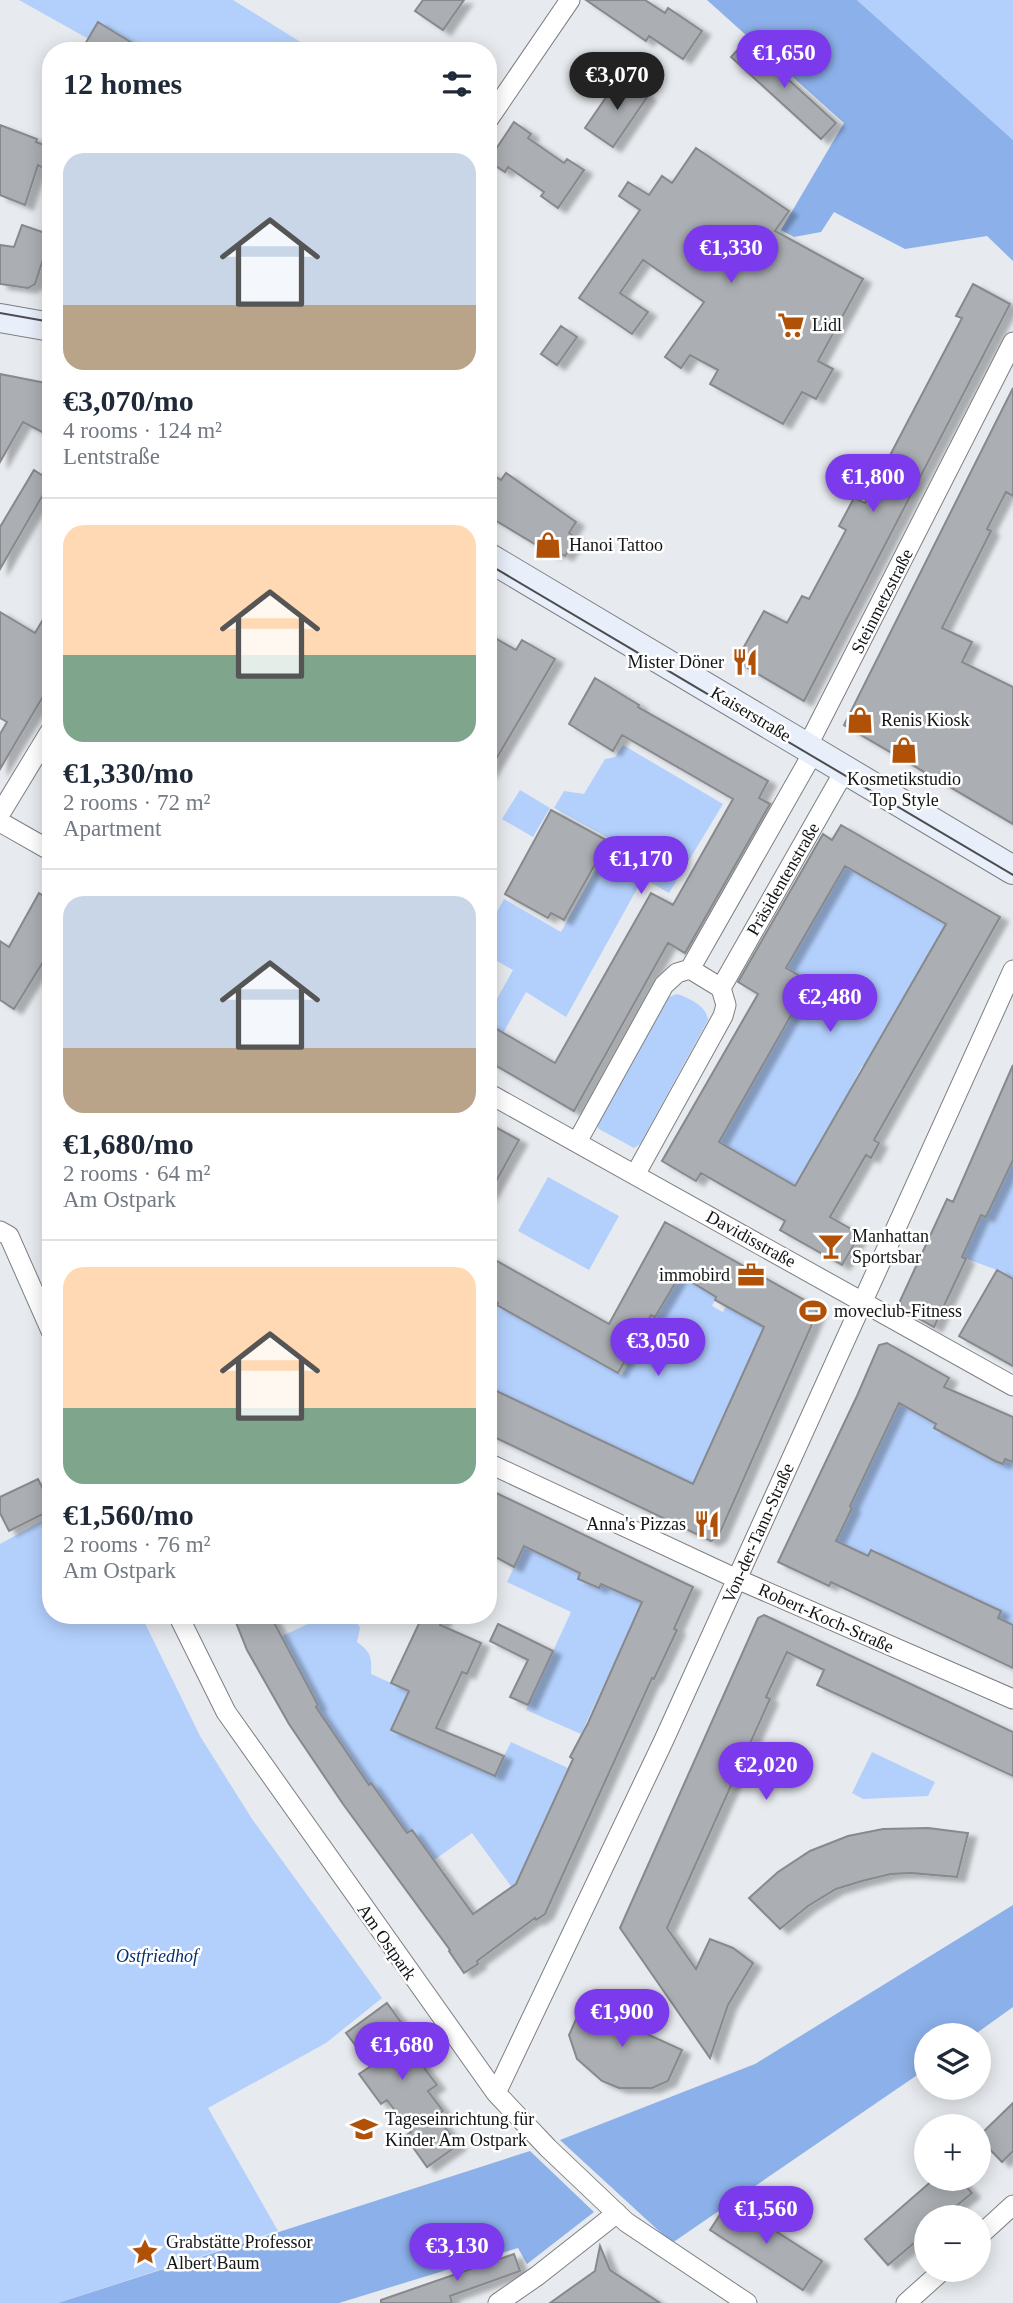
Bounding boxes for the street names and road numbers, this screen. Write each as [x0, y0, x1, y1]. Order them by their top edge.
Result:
street label: Steinmetzstraße [847, 545, 917, 657]
street label: Kaiserstraße [707, 682, 795, 746]
street label: Präsidentenstraße [743, 819, 823, 939]
street label: Davidisstraße [703, 1206, 799, 1272]
street label: Von-der-Tann-Straße [718, 1460, 798, 1606]
street label: Robert-Koch-Straße [755, 1579, 897, 1657]
street label: Am Ostpark [353, 1900, 421, 1984]

